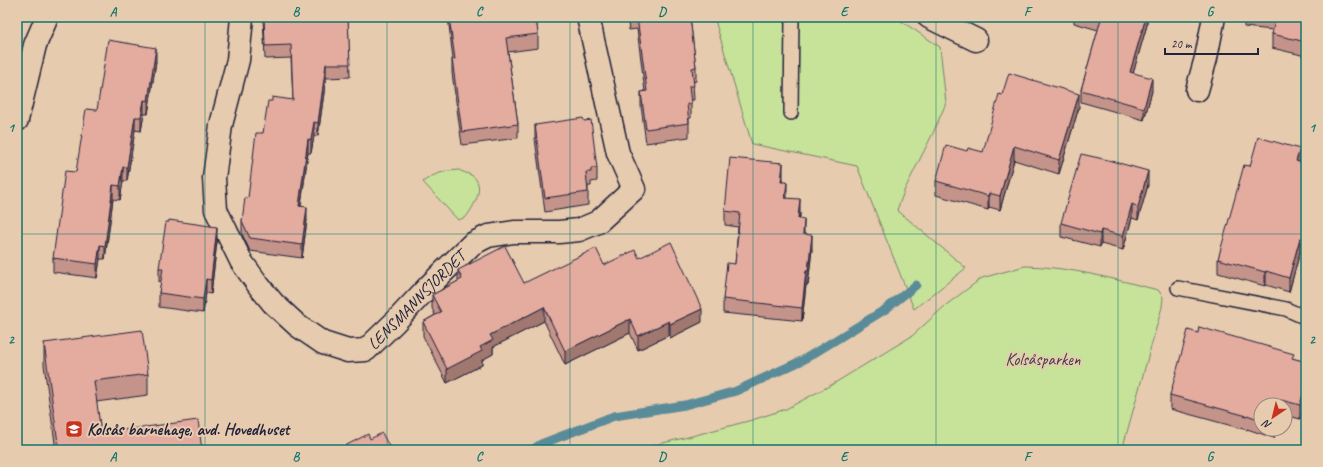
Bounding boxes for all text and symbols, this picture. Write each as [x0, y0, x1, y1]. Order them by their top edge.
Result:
text: A [110, 4, 118, 20]
text: B [293, 4, 301, 20]
text: C [476, 4, 484, 20]
text: D [658, 4, 667, 20]
text: E [841, 4, 850, 20]
text: F [1024, 4, 1033, 20]
text: G [1207, 4, 1215, 20]
scale bar [1165, 30, 1258, 56]
text: 20 m [1171, 36, 1193, 52]
text: 1 [8, 120, 16, 136]
text: 1 [1309, 120, 1317, 136]
street label: LENSMANNSJORDET [363, 243, 473, 354]
text: 2 [8, 332, 15, 348]
text: 2 [1309, 332, 1316, 348]
park label: Kolsåsparken [1006, 349, 1081, 370]
north arrow [1253, 397, 1293, 437]
text: N [1259, 416, 1274, 433]
school or university icon: Kolsås barnehage, avd. Hovedhuset [64, 419, 84, 439]
place label: Kolsås barnehage, avd. Hovedhuset [87, 419, 292, 440]
text: A [110, 449, 118, 465]
text: B [293, 449, 301, 465]
text: C [476, 449, 484, 465]
text: D [658, 449, 667, 465]
text: E [841, 449, 850, 465]
text: F [1024, 449, 1033, 465]
text: G [1207, 449, 1215, 465]

